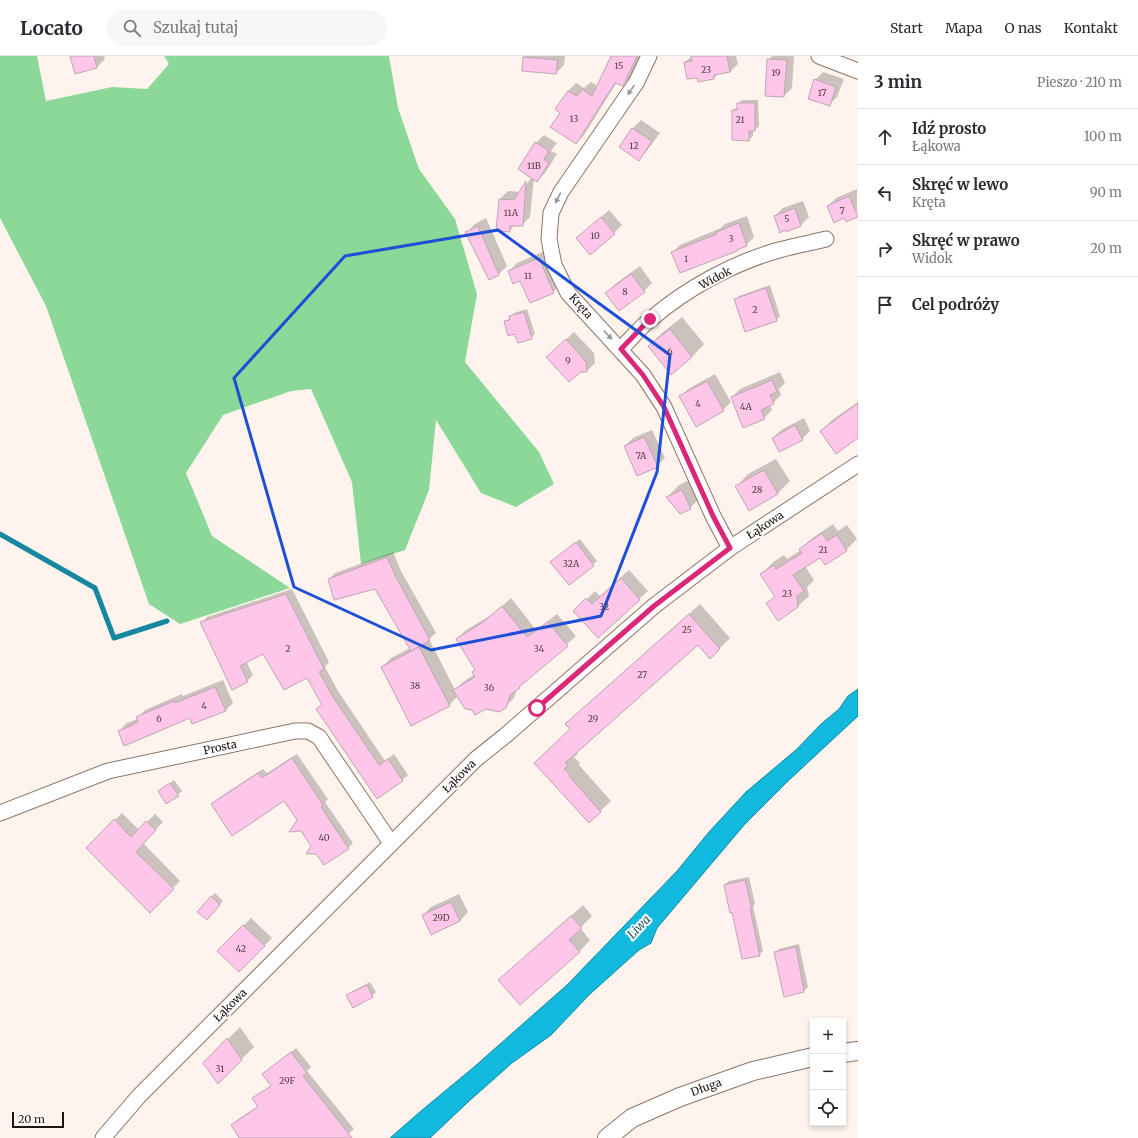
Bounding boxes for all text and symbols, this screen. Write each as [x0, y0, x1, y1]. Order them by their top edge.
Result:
search box [107, 10, 387, 46]
text: Locato [20, 16, 83, 40]
icon: search [121, 17, 143, 39]
text: Szukaj tutaj [153, 18, 238, 37]
text: Start [890, 19, 923, 37]
text: Mapa [945, 19, 982, 37]
text: O nas [1004, 19, 1042, 37]
text: Kontakt [1064, 19, 1118, 37]
house number: 15 [614, 60, 624, 71]
house number: 23 [701, 64, 711, 75]
house number: 19 [771, 67, 781, 78]
text: 3 min [874, 71, 922, 93]
text: Pieszo · 210 m [1037, 74, 1122, 91]
one-way arrow [627, 85, 635, 96]
house number: 17 [818, 87, 826, 98]
house number: 13 [570, 113, 578, 124]
house number: 21 [735, 114, 745, 125]
text: Idź prosto [912, 119, 986, 138]
icon: ahead [874, 126, 896, 148]
text: 100 m [1084, 128, 1122, 145]
text: Łąkowa [912, 138, 961, 155]
house number: 12 [629, 140, 639, 151]
house number: 11B [527, 160, 541, 171]
text: Skręć w lewo [912, 175, 1008, 194]
icon: left [874, 182, 896, 204]
text: 90 m [1090, 184, 1122, 201]
one-way arrow [555, 193, 561, 204]
text: Kręta [912, 194, 946, 211]
house number: 7 [839, 205, 845, 216]
house number: 11A [504, 207, 519, 218]
house number: 5 [784, 213, 790, 224]
house number: 10 [590, 230, 600, 241]
text: Skręć w prawo [912, 231, 1020, 250]
house number: 3 [728, 233, 734, 244]
icon: right [874, 238, 896, 260]
text: 20 m [1090, 240, 1122, 257]
text: Widok [912, 250, 953, 267]
house number: 1 [684, 253, 688, 264]
street label: Widok [696, 264, 733, 293]
house number: 11 [524, 270, 532, 281]
house number: 8 [622, 286, 628, 297]
street label: Kręta [566, 291, 596, 321]
icon: arrive [874, 294, 896, 316]
text: Cel podróży [912, 295, 999, 314]
house number: 2 [752, 304, 758, 315]
route end [641, 310, 659, 328]
one-way arrow [603, 330, 612, 340]
house number: 6 [667, 346, 673, 357]
house number: 9 [565, 355, 571, 366]
house number: 4 [695, 398, 701, 409]
house number: 4A [740, 401, 753, 412]
house number: 7A [636, 450, 647, 461]
house number: 28 [752, 484, 762, 495]
street label: Łąkowa [744, 508, 786, 542]
house number: 21 [818, 544, 828, 555]
house number: 32A [563, 558, 580, 569]
house number: 23 [782, 588, 792, 599]
house number: 32 [599, 601, 609, 612]
house number: 25 [682, 624, 692, 635]
house number: 2 [285, 643, 291, 654]
house number: 34 [534, 643, 545, 654]
house number: 27 [637, 669, 647, 680]
house number: 38 [410, 680, 420, 691]
house number: 36 [484, 682, 495, 693]
route start [528, 699, 546, 717]
house number: 4 [201, 700, 207, 711]
house number: 6 [156, 713, 162, 724]
house number: 29 [588, 713, 598, 724]
street label: Prosta [202, 737, 238, 757]
street label: Łąkowa [439, 756, 479, 796]
house number: 40 [318, 832, 330, 843]
house number: 29D [432, 912, 450, 923]
water label: Liwa [624, 912, 653, 942]
house number: 42 [236, 943, 246, 954]
street label: Łąkowa [210, 985, 250, 1025]
map controls [810, 1018, 846, 1126]
button: + [810, 1018, 846, 1054]
button: − [810, 1054, 846, 1090]
house number: 31 [216, 1063, 224, 1074]
house number: 29F [279, 1075, 295, 1086]
street label: Długa [689, 1075, 723, 1099]
button: locate [810, 1090, 846, 1126]
scale bar [12, 1110, 64, 1129]
text: 20 m [18, 1112, 45, 1126]

